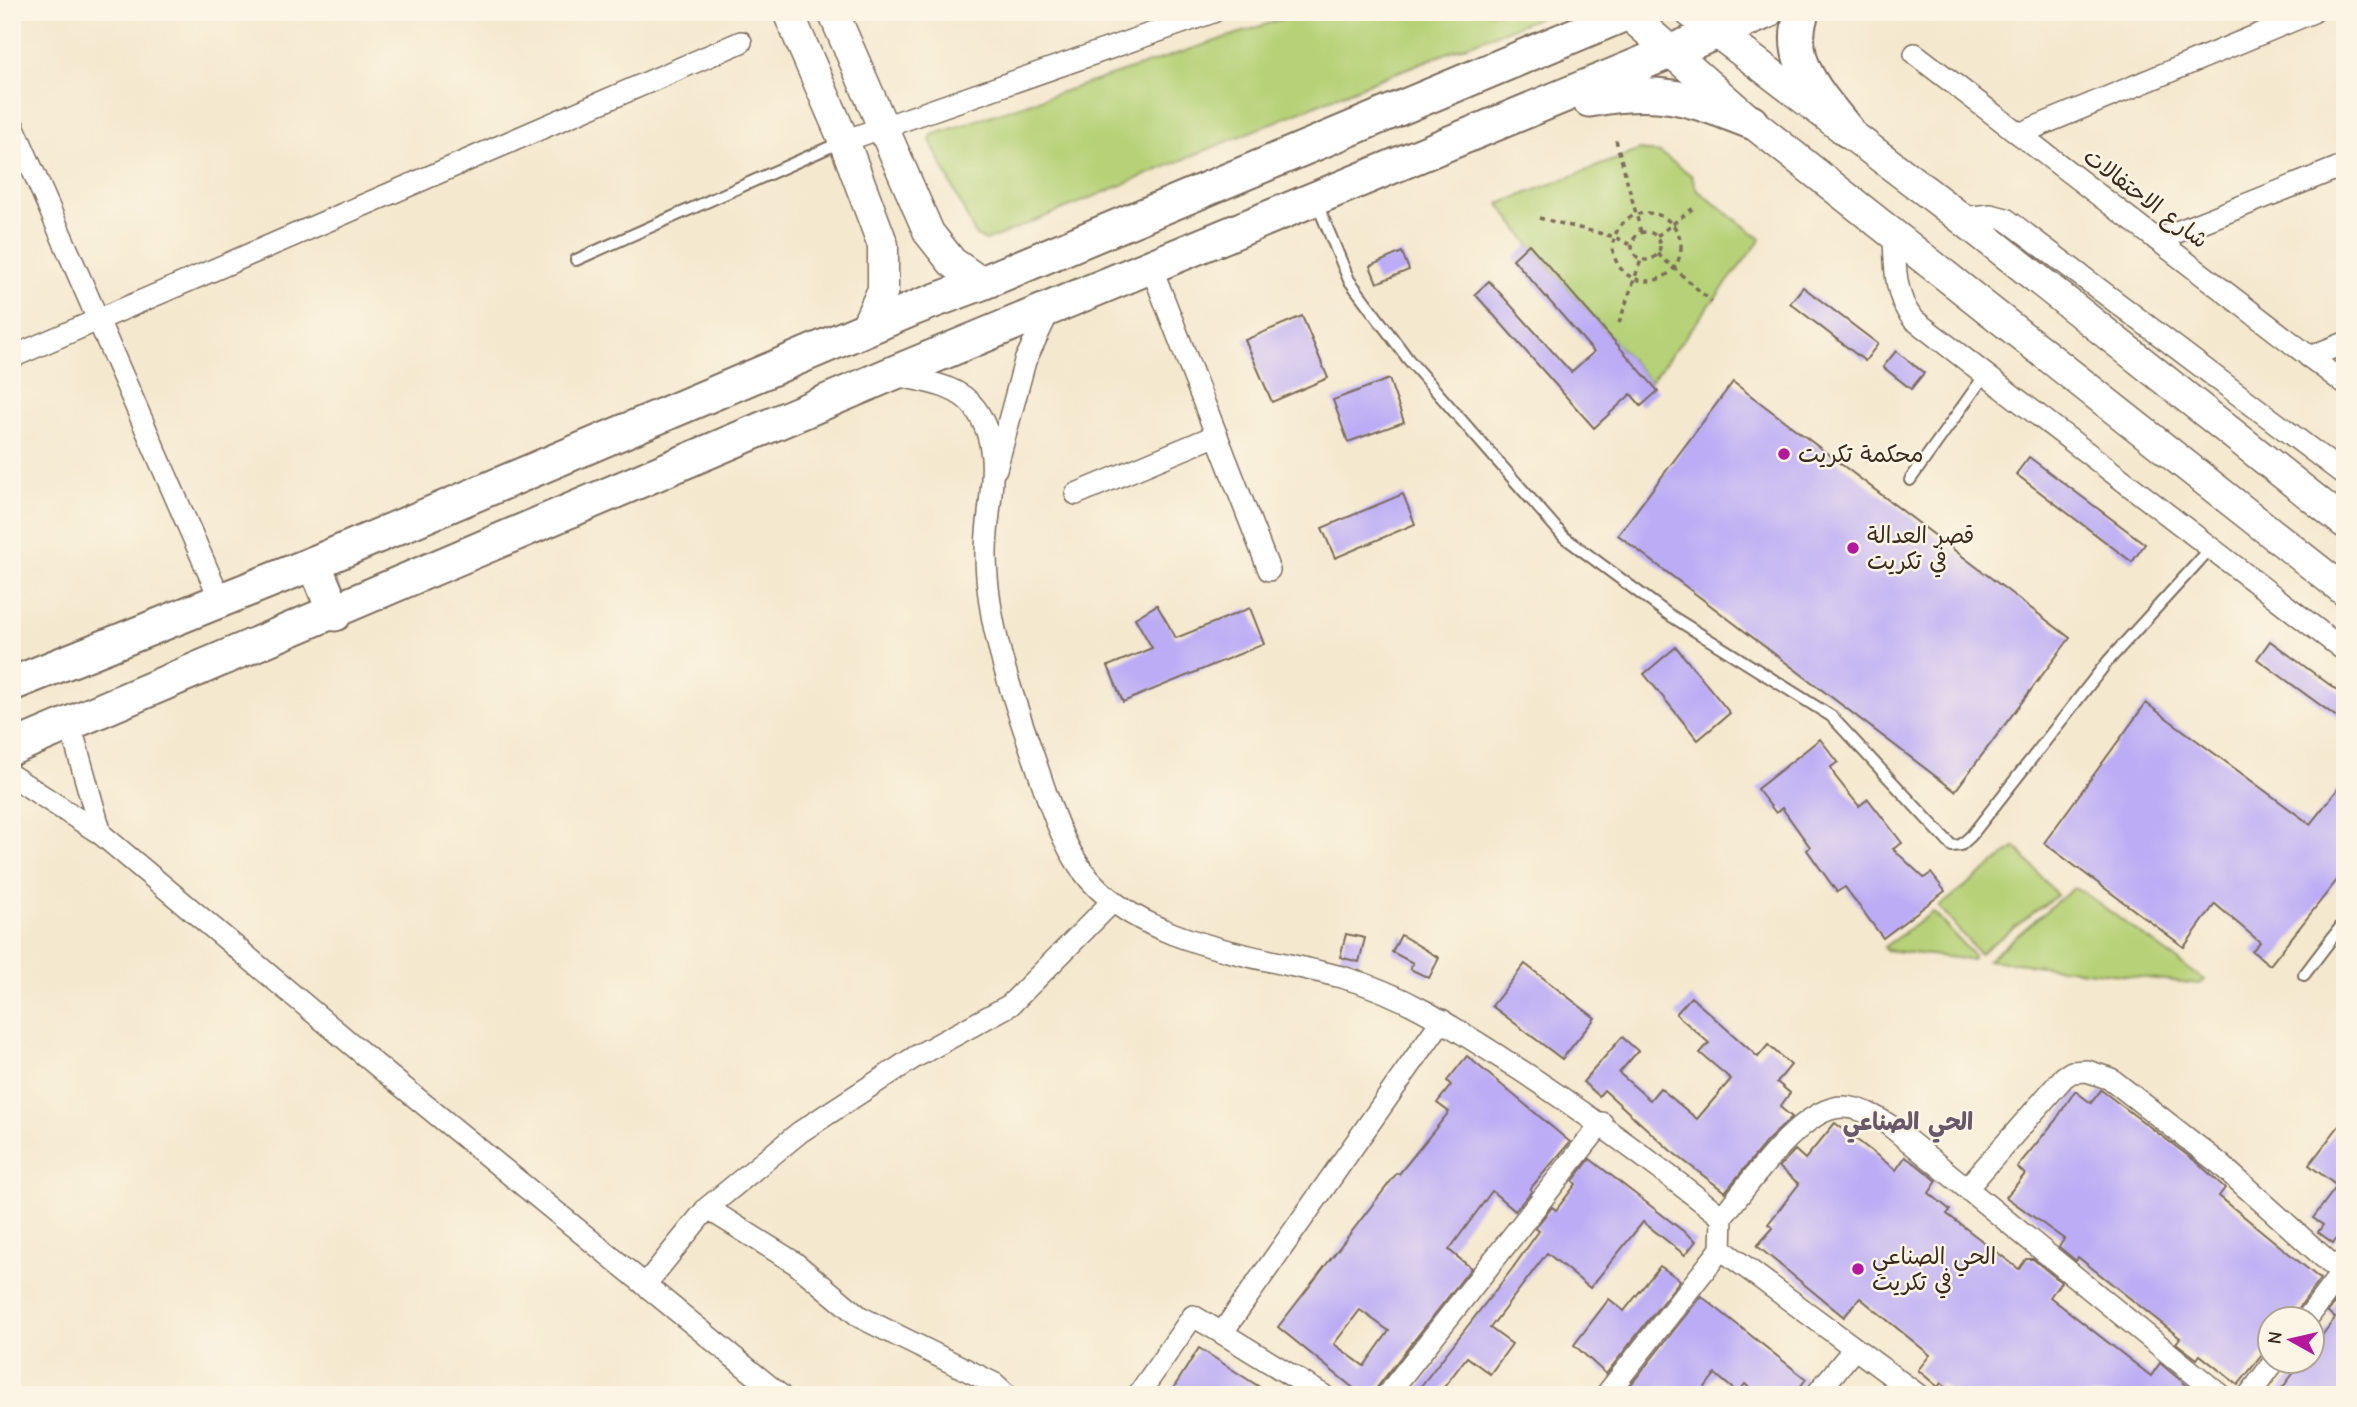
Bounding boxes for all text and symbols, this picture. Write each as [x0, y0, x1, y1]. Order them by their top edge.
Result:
street label: شارع الاحتفالات [2077, 143, 2213, 256]
place label: محكمة تكريت [1798, 441, 1924, 468]
marker: محكمة تكريت [1776, 446, 1792, 462]
place label: قصر العدالة في تكريت [1867, 522, 1974, 578]
marker: قصر العدالة في تكريت [1845, 540, 1861, 556]
district label: الحي الصناعي [1843, 1108, 1973, 1143]
place label: الحي الصناعي في تكريت [1872, 1243, 1996, 1299]
marker: الحي الصناعي في تكريت [1850, 1261, 1866, 1277]
north arrow [2256, 1306, 2326, 1376]
text: N [2263, 1330, 2287, 1345]

